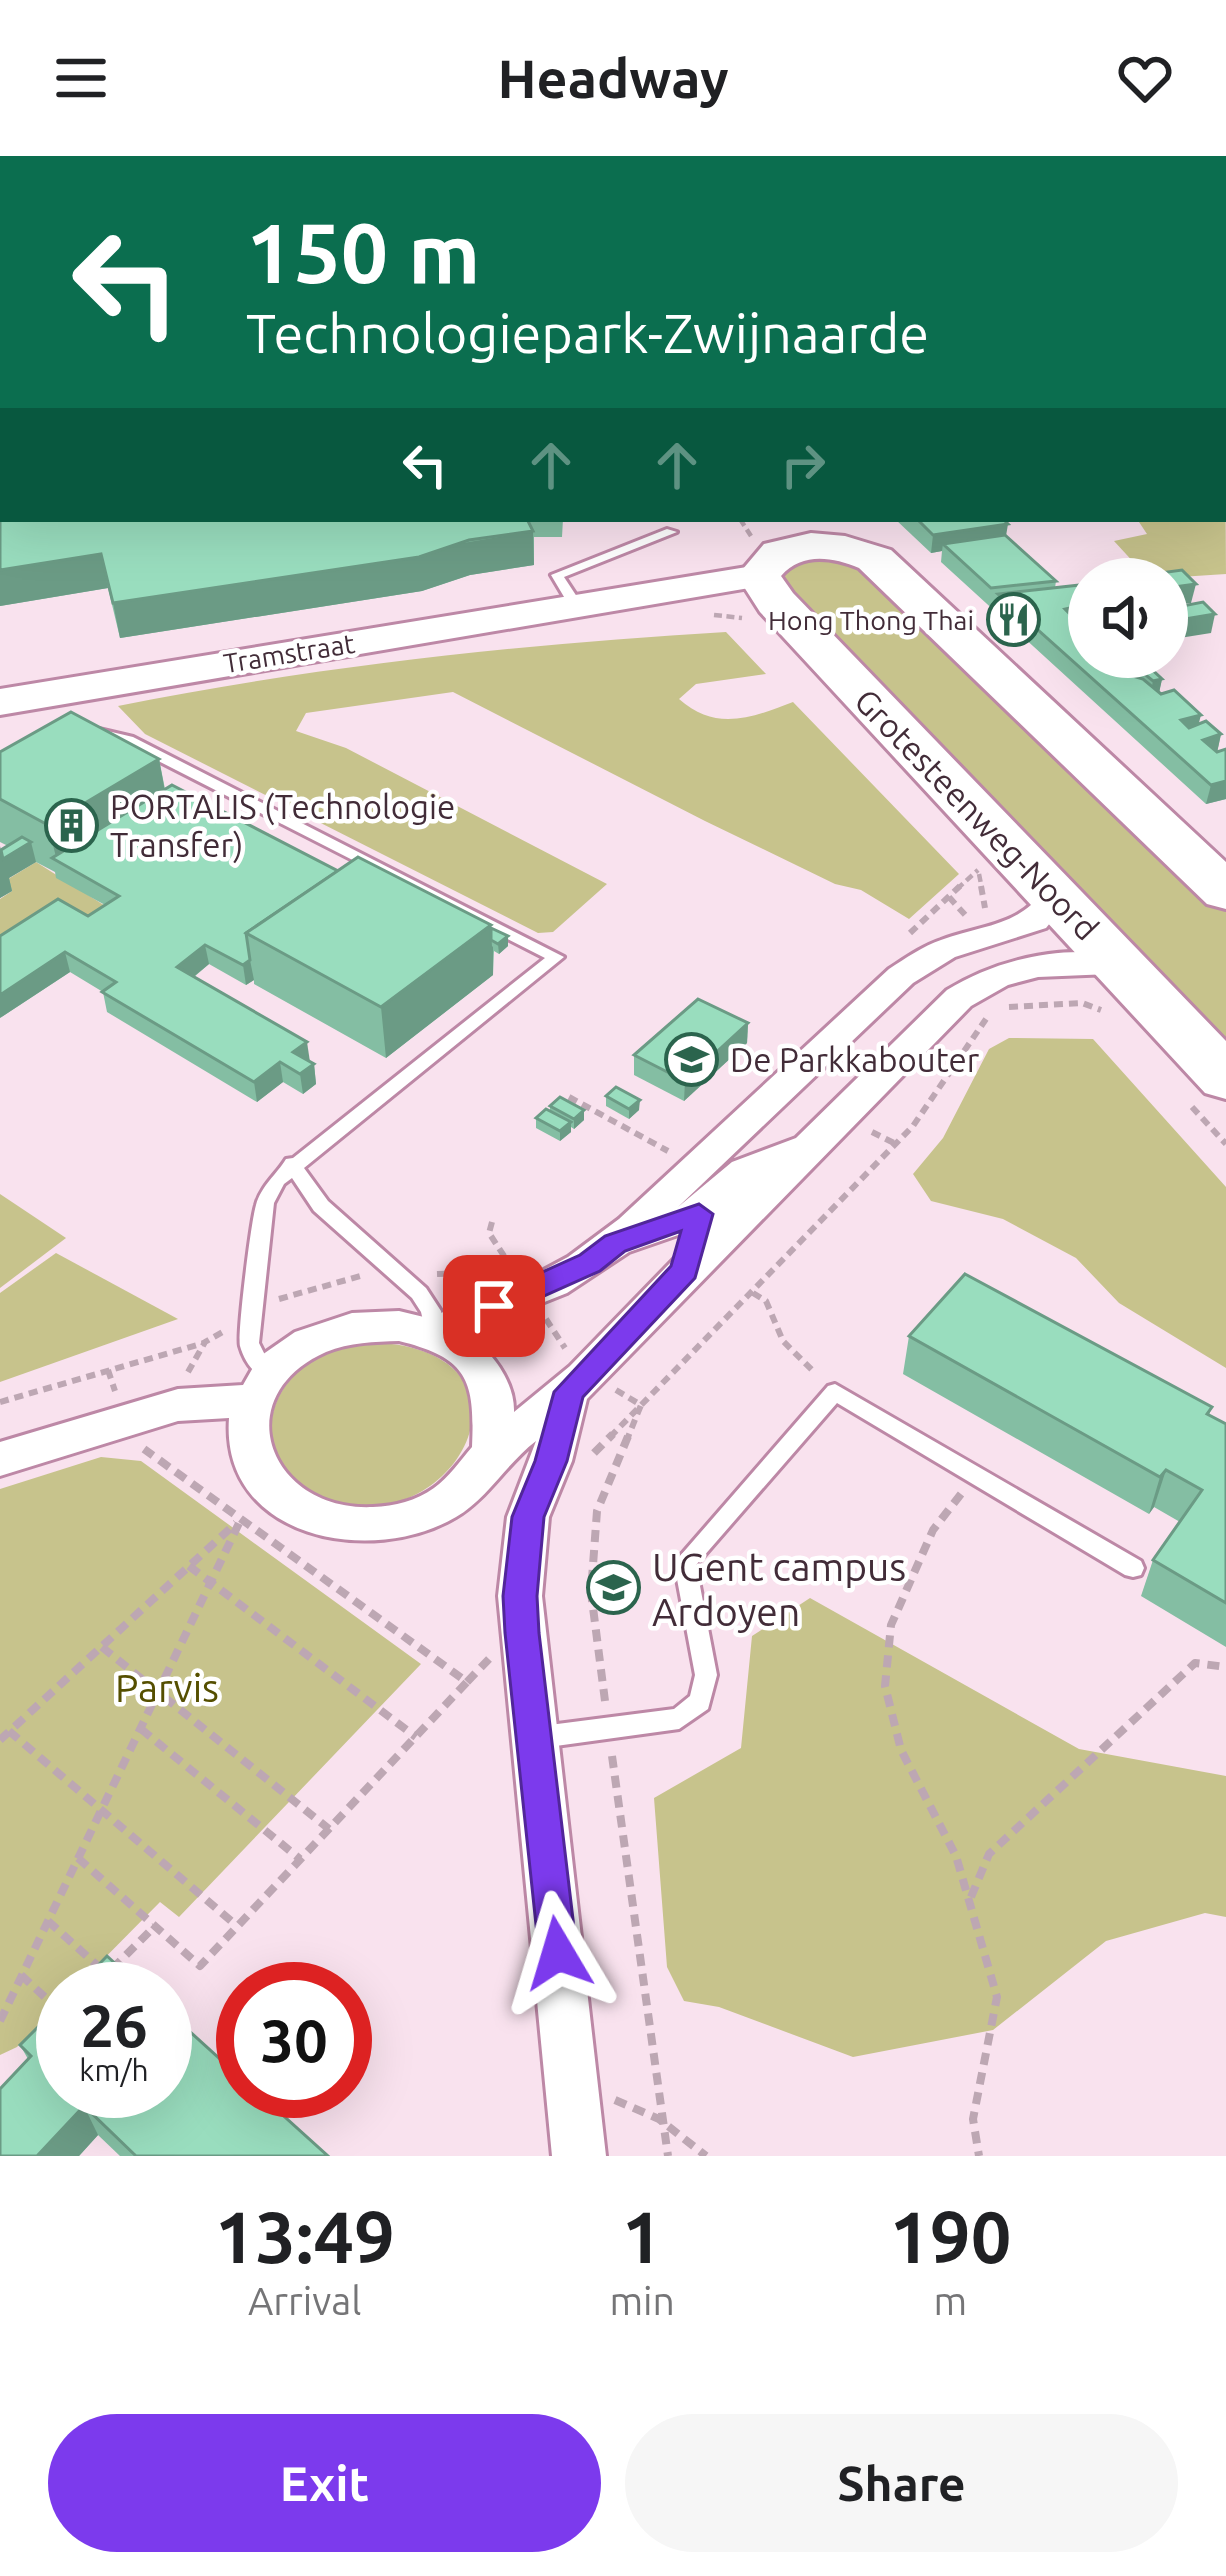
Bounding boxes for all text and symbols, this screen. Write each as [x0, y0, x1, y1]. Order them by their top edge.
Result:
icon: menu [48, 45, 114, 111]
icon: heart [1112, 45, 1178, 111]
text: Headway [497, 48, 729, 108]
icon: left [48, 204, 204, 360]
text: 150 m [246, 205, 480, 299]
text: Technologiepark-Zwijnaarde [246, 303, 929, 363]
icon: left [392, 432, 458, 498]
icon: ahead [518, 432, 584, 498]
icon: ahead [644, 432, 710, 498]
icon: right [770, 432, 836, 498]
map controls [1068, 558, 1188, 678]
button: sound [1068, 558, 1188, 678]
restaurant icon: Hong Thong Thai [985, 592, 1041, 648]
place label: Hong Thong Thai [768, 605, 974, 635]
street label: Tramstraat [221, 628, 357, 678]
street label: Grotesteenweg-Noord [848, 681, 1106, 947]
place label: PORTALIS (Technologie Transfer) [110, 788, 455, 864]
building icon: PORTALIS (Technologie Transfer) [43, 797, 99, 853]
school or university icon: De Parkkabouter [663, 1031, 719, 1087]
place label: De Parkkabouter [730, 1041, 980, 1078]
pin [443, 1255, 545, 1357]
icon: arrive [461, 1273, 527, 1339]
place label: UGent campus Ardoyen [652, 1545, 906, 1633]
school or university icon: UGent campus Ardoyen [585, 1560, 641, 1616]
park label: Parvis [115, 1666, 219, 1709]
position arrow [495, 1890, 621, 2016]
speed limit sign: 30 [216, 1962, 372, 2118]
text: 26 [80, 1991, 148, 2058]
text: km/h [79, 2053, 149, 2087]
text: 13:49 [215, 2196, 395, 2277]
text: 1 [622, 2196, 662, 2277]
text: 190 [889, 2196, 1011, 2277]
text: Arrival [248, 2279, 362, 2322]
text: min [609, 2279, 675, 2322]
text: m [934, 2279, 967, 2322]
button: Exit [48, 2414, 601, 2552]
button: Share [625, 2414, 1178, 2552]

